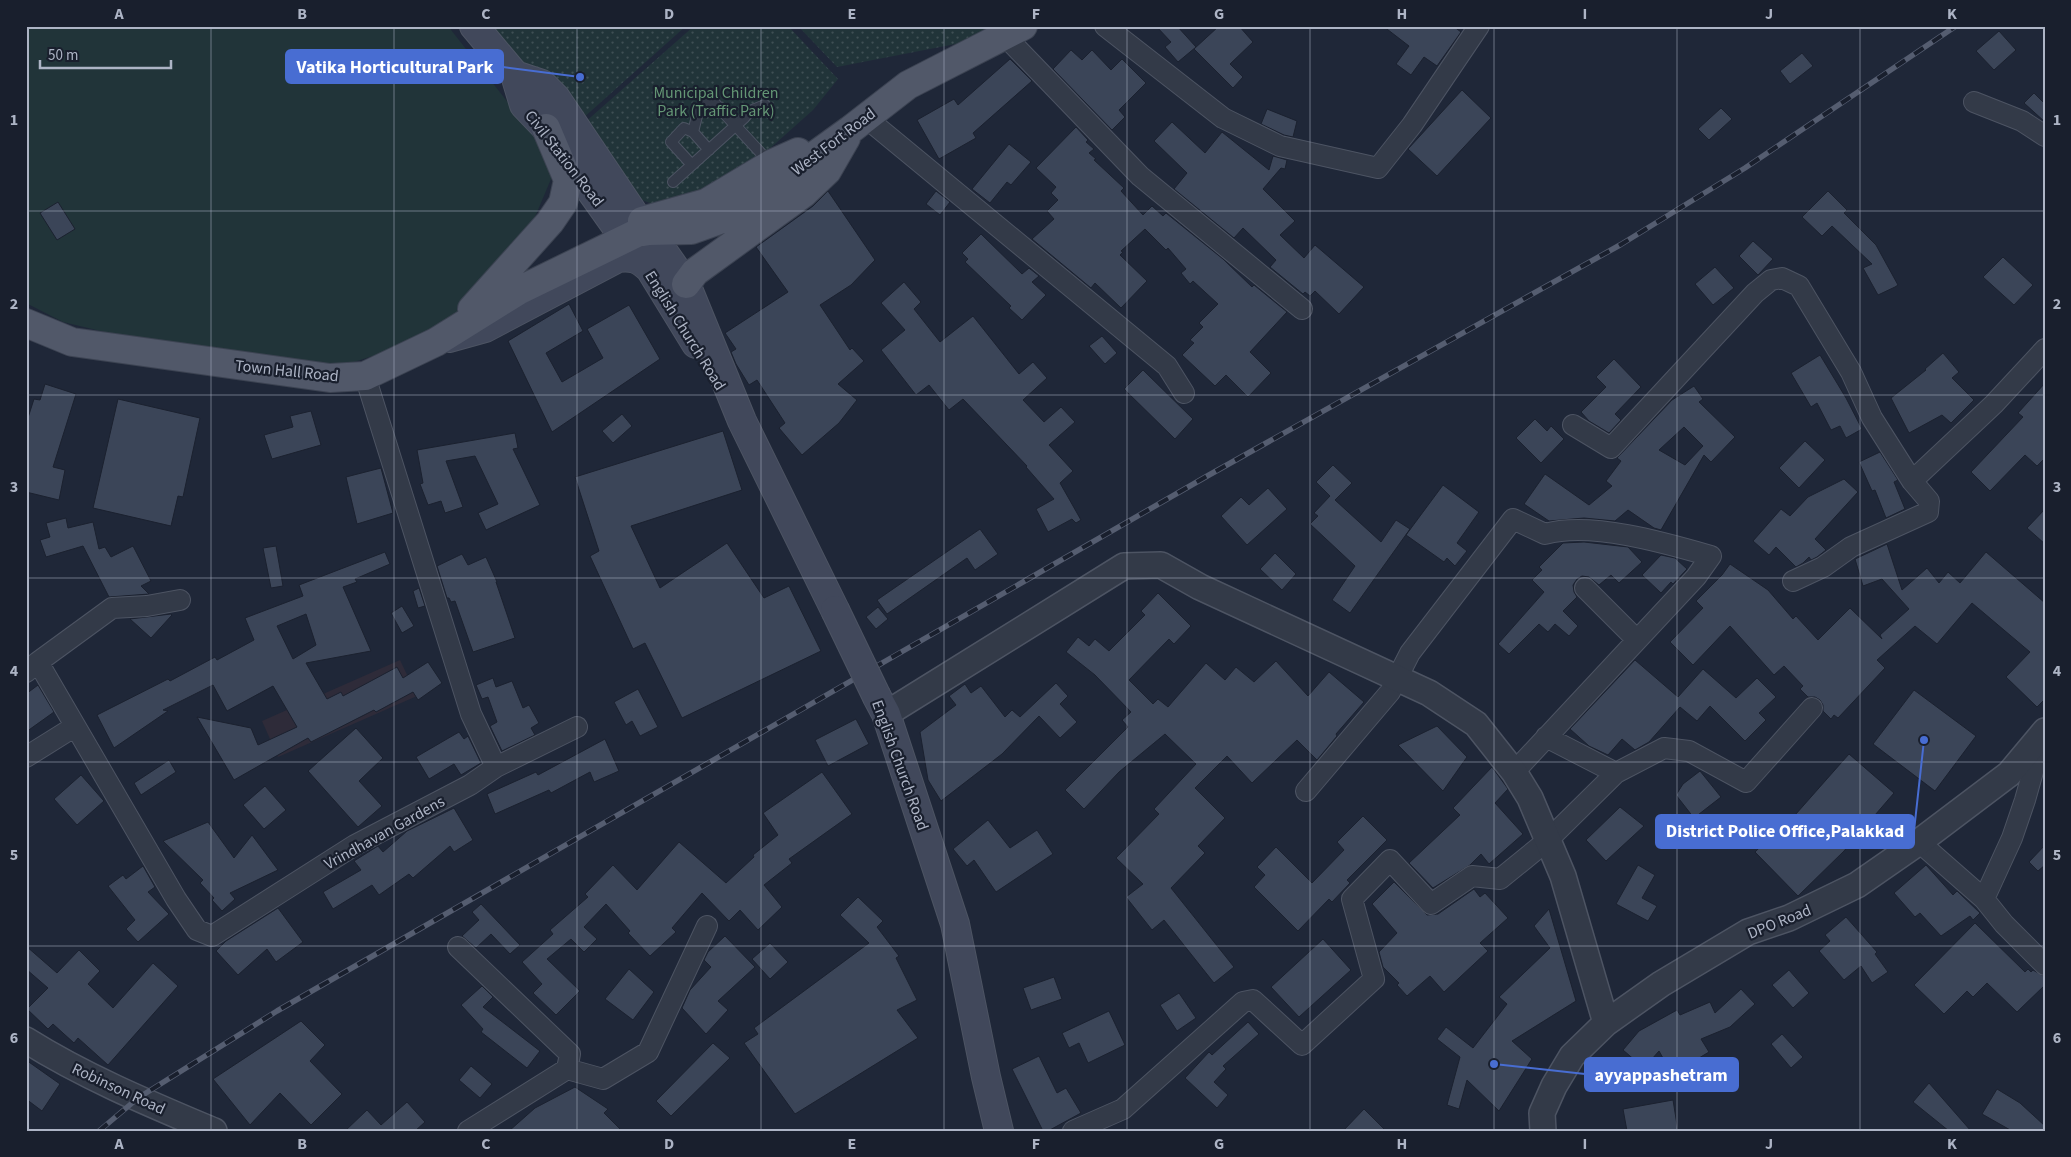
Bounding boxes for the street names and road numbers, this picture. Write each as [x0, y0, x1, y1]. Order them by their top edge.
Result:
street label: West Fort Road [787, 103, 880, 181]
street label: Civil Station Road [519, 106, 609, 212]
street label: English Church Road [639, 266, 731, 395]
street label: Town Hall Road [234, 355, 340, 387]
street label: English Church Road [866, 697, 934, 834]
street label: Vrindhavan Gardens [320, 790, 449, 875]
street label: DPO Road [1744, 899, 1815, 945]
street label: Robinson Road [68, 1058, 169, 1120]

